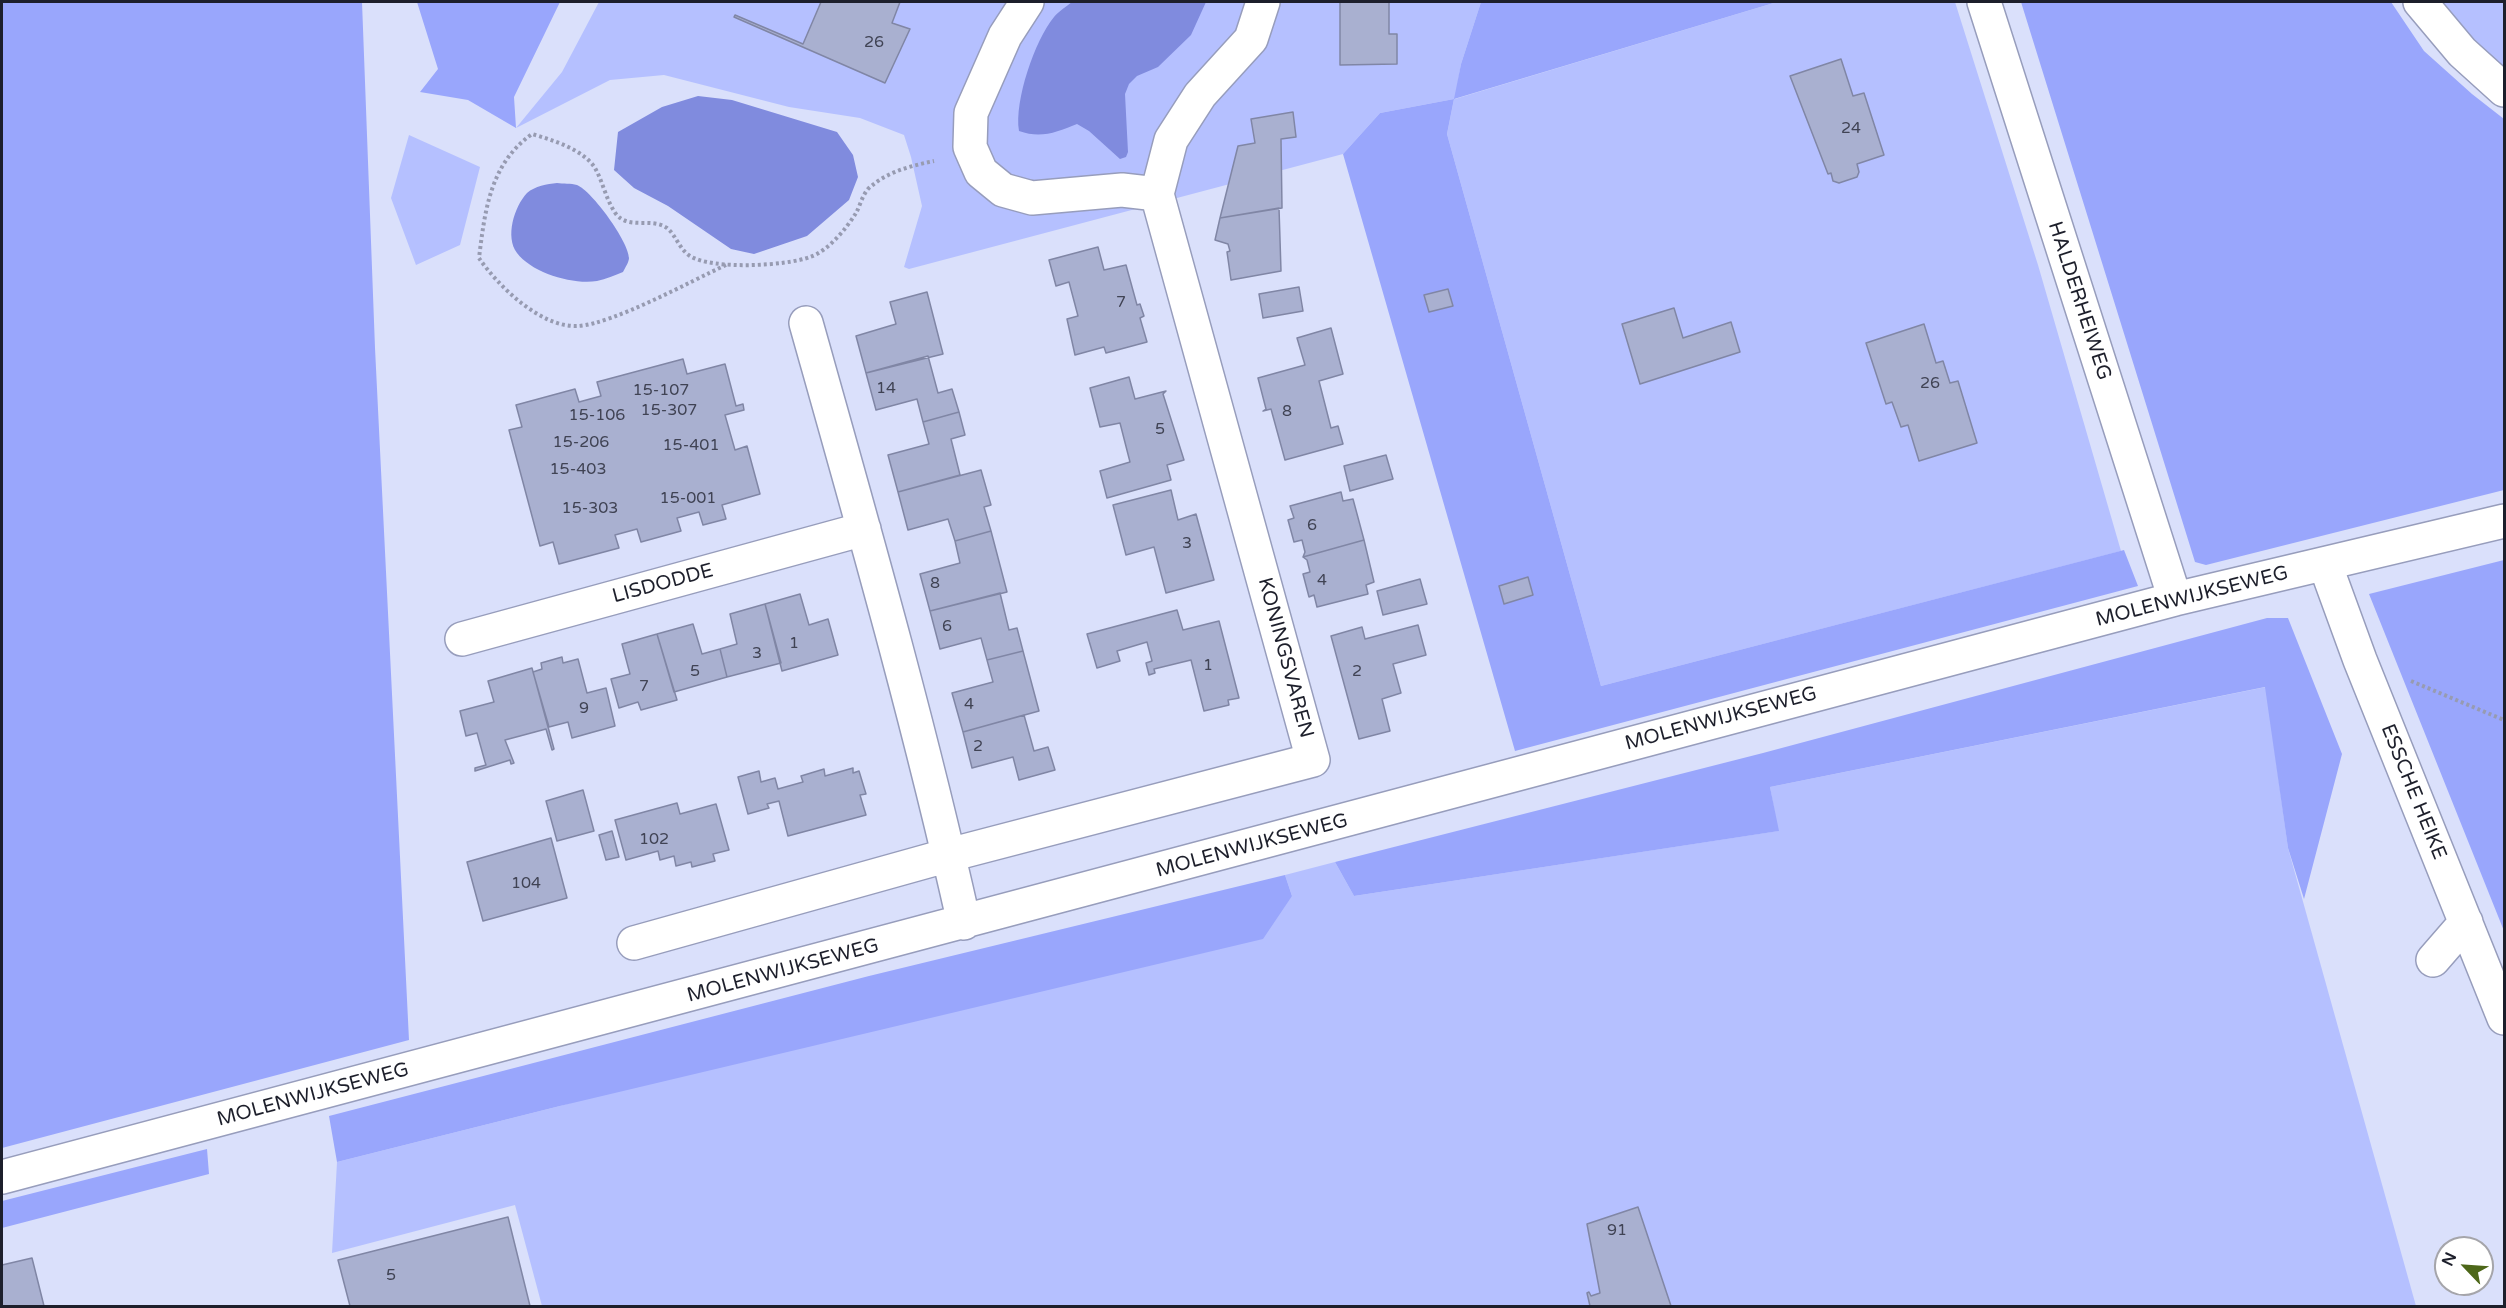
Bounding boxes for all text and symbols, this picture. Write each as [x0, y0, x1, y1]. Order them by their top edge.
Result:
house number: 26 [864, 33, 884, 53]
house number: 24 [1841, 119, 1861, 139]
street label: HALDERHEIWEG [2042, 219, 2116, 383]
house number: 7 [1116, 293, 1126, 313]
house number: 26 [1920, 374, 1940, 394]
house number: 14 [876, 379, 896, 399]
house number: 15-107 [633, 381, 689, 401]
house number: 15-307 [641, 401, 697, 421]
house number: 8 [1282, 402, 1292, 422]
house number: 15-106 [569, 406, 625, 426]
house number: 5 [1155, 420, 1165, 440]
house number: 15-206 [553, 433, 609, 453]
house number: 15-401 [663, 436, 719, 456]
house number: 15-403 [550, 460, 606, 480]
house number: 15-001 [660, 489, 716, 509]
house number: 15-303 [562, 499, 618, 519]
house number: 6 [1307, 516, 1317, 536]
house number: 3 [1182, 534, 1192, 554]
street label: LISDODDE [610, 559, 716, 609]
street label: MOLENWIJKSEWEG [2093, 561, 2291, 633]
house number: 4 [1317, 571, 1327, 591]
house number: 8 [930, 574, 940, 594]
street label: KONINGSVAREN [1252, 575, 1318, 741]
house number: 6 [942, 617, 952, 637]
house number: 1 [789, 634, 799, 654]
house number: 3 [752, 644, 762, 664]
house number: 1 [1203, 656, 1213, 676]
house number: 5 [690, 662, 700, 682]
house number: 2 [1352, 662, 1362, 682]
house number: 7 [639, 677, 649, 697]
street label: MOLENWIJKSEWEG [1622, 682, 1820, 756]
house number: 4 [964, 695, 974, 715]
house number: 9 [579, 699, 589, 719]
street label: ESSCHE HEIKE [2375, 721, 2451, 863]
house number: 2 [973, 737, 983, 757]
street label: MOLENWIJKSEWEG [1153, 809, 1351, 883]
house number: 102 [639, 830, 669, 850]
house number: 104 [511, 874, 541, 894]
street label: MOLENWIJKSEWEG [684, 934, 882, 1008]
street label: MOLENWIJKSEWEG [214, 1058, 412, 1132]
house number: 91 [1607, 1221, 1627, 1241]
north arrow [2434, 1236, 2494, 1296]
text: N [2438, 1249, 2461, 1269]
house number: 5 [386, 1266, 396, 1286]

